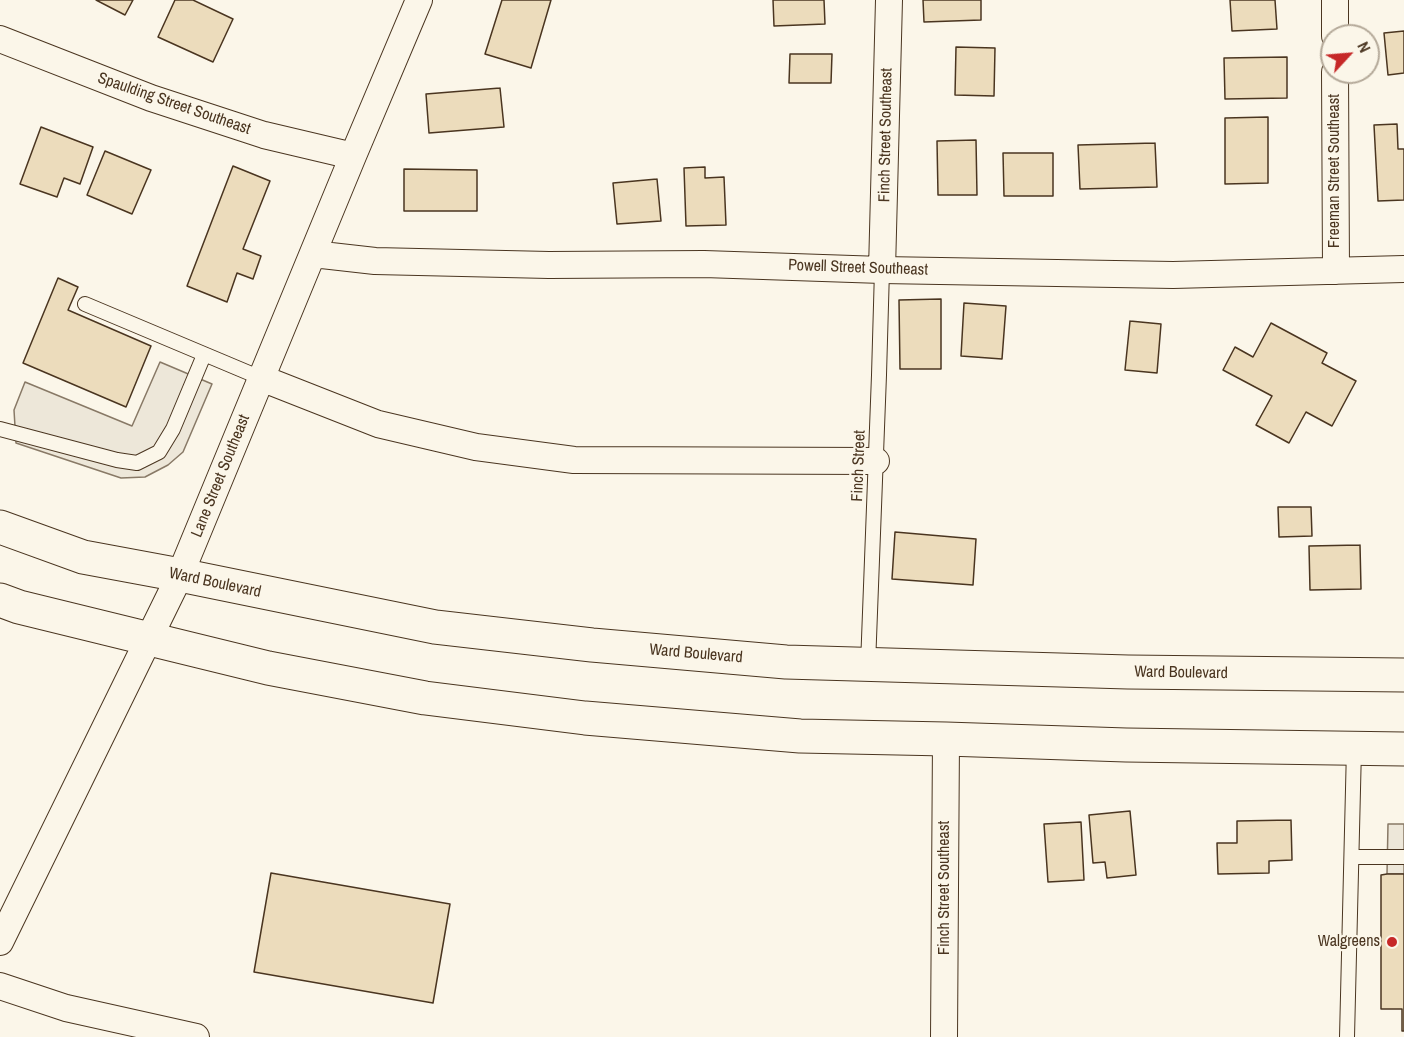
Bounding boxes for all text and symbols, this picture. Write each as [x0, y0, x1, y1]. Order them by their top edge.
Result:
north arrow [1320, 24, 1380, 84]
text: N [1352, 38, 1376, 56]
street label: Finch Street Southeast [875, 68, 897, 202]
street label: Spaulding Street Southeast [95, 69, 253, 139]
street label: Freeman Street Southeast [1325, 94, 1345, 248]
street label: Powell Street Southeast [788, 256, 928, 280]
street label: Lane Street Southeast [188, 412, 254, 540]
street label: Finch Street [848, 430, 870, 502]
street label: Ward Boulevard [167, 564, 263, 602]
street label: Ward Boulevard [649, 640, 743, 668]
street label: Ward Boulevard [1134, 663, 1228, 683]
street label: Finch Street Southeast [935, 821, 955, 955]
place label: Walgreens [1318, 932, 1380, 952]
marker: Walgreens [1385, 935, 1399, 949]

